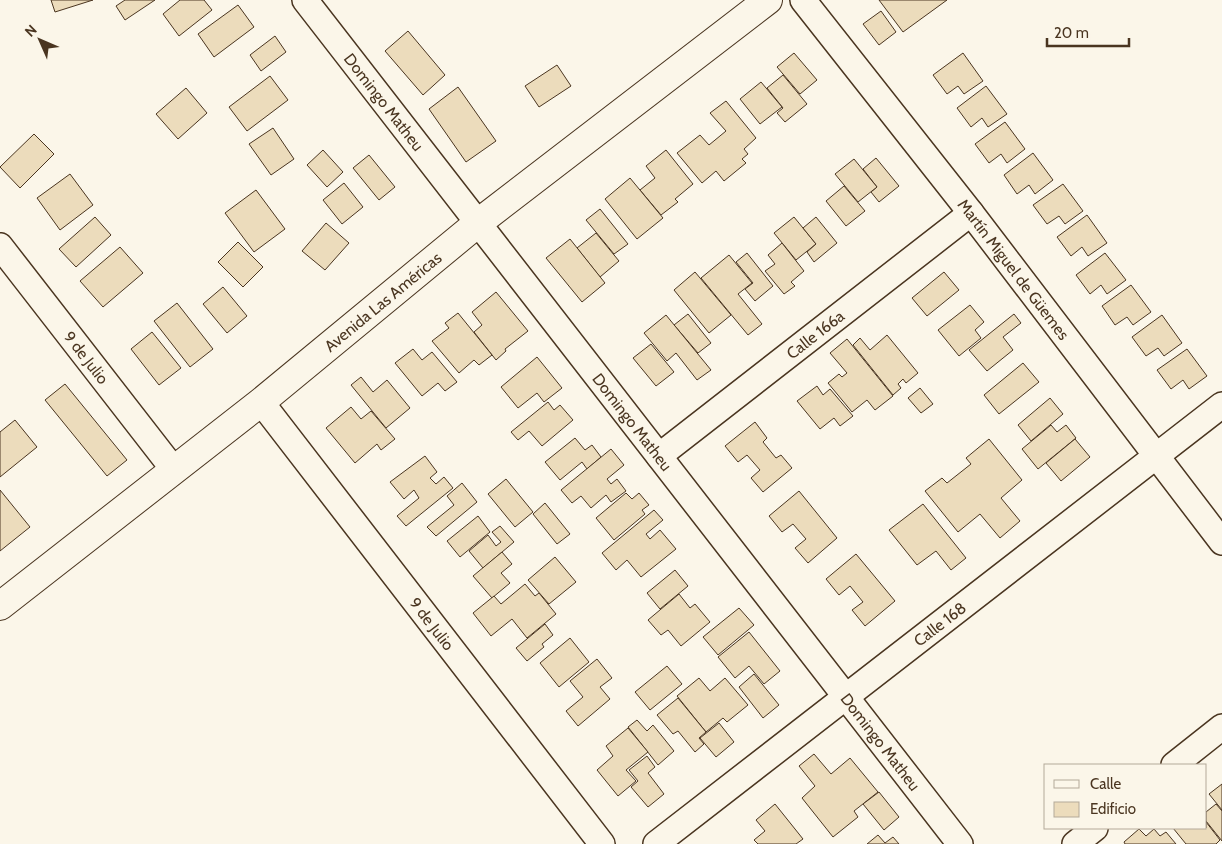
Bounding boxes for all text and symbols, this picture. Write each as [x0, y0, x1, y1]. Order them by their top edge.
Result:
north arrow [15, 15, 65, 65]
scale bar [1047, 15, 1130, 47]
text: N [21, 21, 41, 41]
text: 20 m [1054, 24, 1089, 42]
street label: Domingo Matheu [340, 50, 427, 155]
street label: Martín Miguel de Güemes [954, 195, 1073, 344]
street label: Avenida Las Américas [321, 248, 446, 356]
street label: Calle 166a [783, 306, 848, 363]
street label: 9 de Julio [60, 327, 113, 388]
street label: Domingo Matheu [588, 370, 676, 475]
street label: 9 de Julio [405, 594, 458, 654]
street label: Calle 168 [910, 598, 970, 651]
street label: Domingo Matheu [837, 690, 924, 795]
legend [1044, 764, 1207, 829]
text: Calle [1090, 775, 1121, 793]
text: Edificio [1090, 800, 1136, 818]

